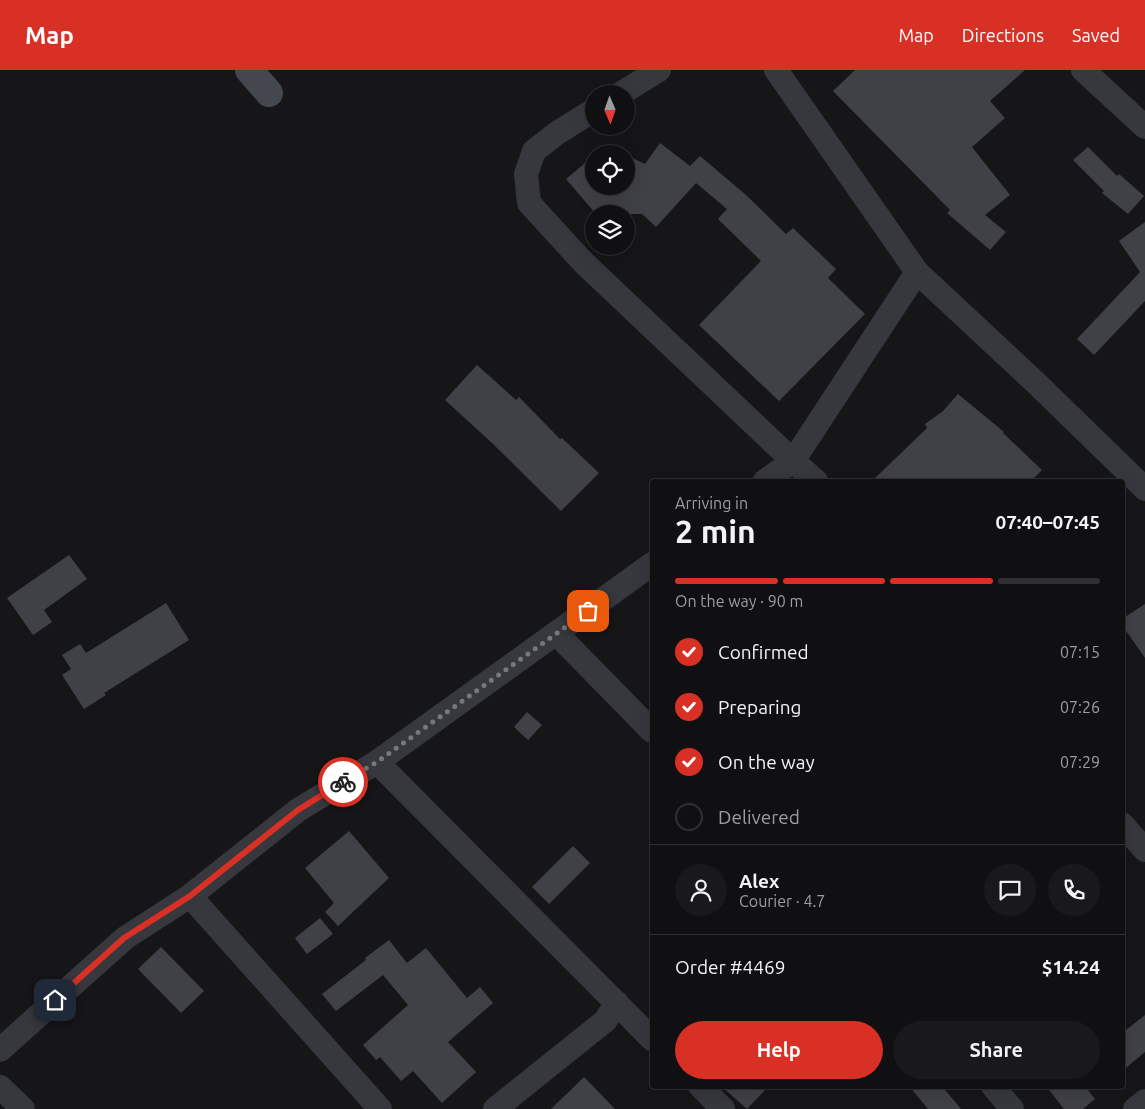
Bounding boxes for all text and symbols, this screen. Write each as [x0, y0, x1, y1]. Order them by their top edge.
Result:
text: Map [25, 22, 74, 49]
text: Map [898, 25, 934, 45]
text: Directions [962, 25, 1044, 45]
text: Saved [1072, 25, 1120, 45]
north arrow [585, 85, 635, 135]
map controls [585, 85, 635, 255]
button: locate [585, 145, 635, 195]
button: layers [585, 205, 635, 255]
text: Arriving in [675, 494, 748, 512]
text: 07:40–07:45 [995, 511, 1100, 533]
text: 2 min [675, 513, 756, 549]
pin [567, 590, 609, 632]
text: On the way · 90 m [675, 592, 803, 610]
icon: bag [574, 597, 602, 625]
icon: check [675, 638, 703, 666]
text: Confirmed [718, 641, 809, 663]
text: 07:15 [1060, 643, 1100, 661]
icon: check [675, 693, 703, 721]
text: Preparing [718, 696, 802, 718]
text: 07:26 [1060, 698, 1100, 716]
icon: check [675, 748, 703, 776]
text: On the way [718, 751, 815, 773]
text: 07:29 [1060, 753, 1100, 771]
courier [318, 757, 368, 807]
icon: bike [329, 768, 357, 796]
text: Delivered [718, 806, 800, 828]
button: person [675, 864, 727, 916]
button: chat [984, 864, 1036, 916]
button: phone [1048, 864, 1100, 916]
text: Alex [739, 870, 779, 892]
text: Courier · 4.7 [739, 892, 825, 910]
text: Order #4469 [675, 956, 785, 978]
text: $14.24 [1042, 956, 1100, 978]
pin [34, 979, 76, 1021]
icon: home [41, 986, 69, 1014]
button: Help [675, 1021, 883, 1079]
button: Share [893, 1021, 1100, 1079]

